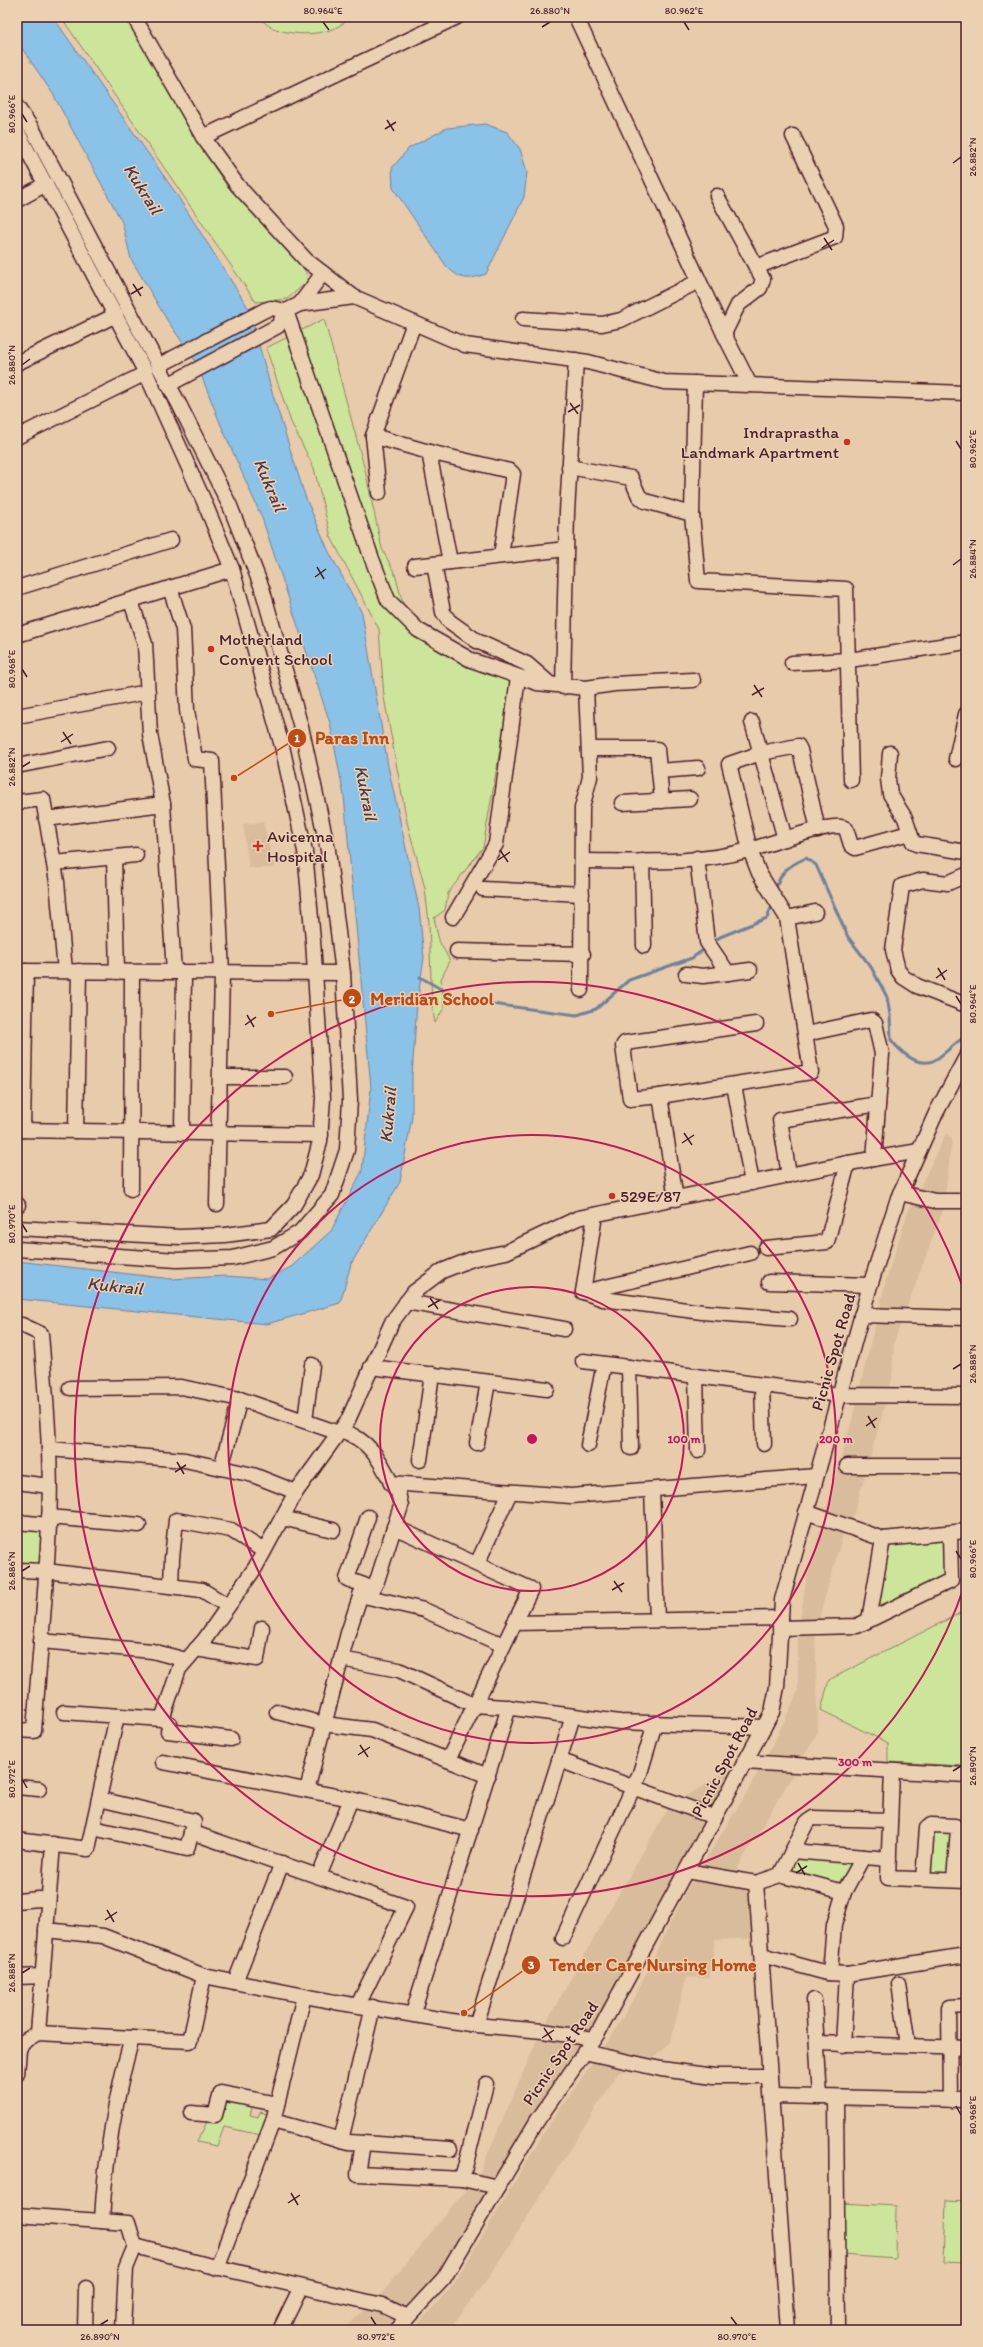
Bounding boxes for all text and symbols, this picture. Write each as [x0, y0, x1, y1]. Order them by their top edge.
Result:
text: 80.964°E [303, 4, 343, 17]
text: 26.880°N [530, 4, 570, 17]
text: 80.962°E [665, 4, 704, 17]
text: 80.966°E [5, 94, 18, 133]
text: 26.882°N [966, 137, 979, 176]
water label: Kukrail [119, 159, 168, 220]
text: 26.880°N [5, 345, 18, 385]
place label: Indraprastha Landmark Apartment [681, 422, 840, 462]
text: 80.962°E [966, 429, 979, 468]
marker: Indraprastha Landmark Apartment [842, 437, 852, 447]
water label: Kukrail [249, 455, 292, 517]
text: 26.884°N [966, 539, 979, 579]
place label: Motherland Convent School [219, 629, 333, 669]
marker: Motherland Convent School [206, 644, 216, 654]
text: 80.968°E [5, 649, 18, 688]
callout: Paras Inn [287, 723, 397, 753]
text: Paras Inn [315, 727, 390, 749]
text: 1 [294, 731, 300, 745]
text: 26.882°N [5, 747, 18, 786]
water label: Kukrail [350, 763, 382, 824]
place label: Avicenna Hospital [267, 826, 334, 866]
marker: Avicenna Hospital [252, 840, 264, 852]
callout: Meridian School [342, 983, 502, 1013]
text: 80.964°E [966, 984, 979, 1024]
text: Meridian School [370, 988, 495, 1010]
text: 2 [349, 992, 356, 1006]
water label: Kukrail [375, 1084, 402, 1144]
place label: 529E/87 [620, 1186, 682, 1206]
marker: 529E/87 [607, 1191, 617, 1201]
text: 80.970°E [5, 1204, 18, 1243]
water label: Kukrail [86, 1272, 146, 1300]
street label: Picnic Spot Road [807, 1290, 860, 1413]
text: 26.888°N [966, 1344, 979, 1384]
centre of rings [525, 1432, 539, 1446]
text: 100 m [667, 1432, 701, 1446]
text: 200 m [819, 1432, 854, 1446]
text: 80.966°E [966, 1539, 979, 1578]
text: 26.886°N [5, 1551, 18, 1590]
street label: Picnic Spot Road [687, 1703, 762, 1820]
text: 26.890°N [966, 1746, 979, 1786]
text: 300 m [838, 1755, 873, 1769]
text: 80.972°E [5, 1760, 18, 1798]
callout: Tender Care Nursing Home [521, 1950, 765, 1980]
text: 26.888°N [5, 1953, 18, 1993]
text: Tender Care Nursing Home [548, 1954, 757, 1976]
text: 3 [528, 1958, 535, 1972]
street label: Picnic Spot Road [518, 1996, 603, 2109]
text: 80.968°E [966, 2095, 979, 2134]
text: 26.890°N [80, 2330, 120, 2343]
text: 80.972°E [357, 2330, 395, 2343]
text: 80.970°E [718, 2330, 757, 2343]

